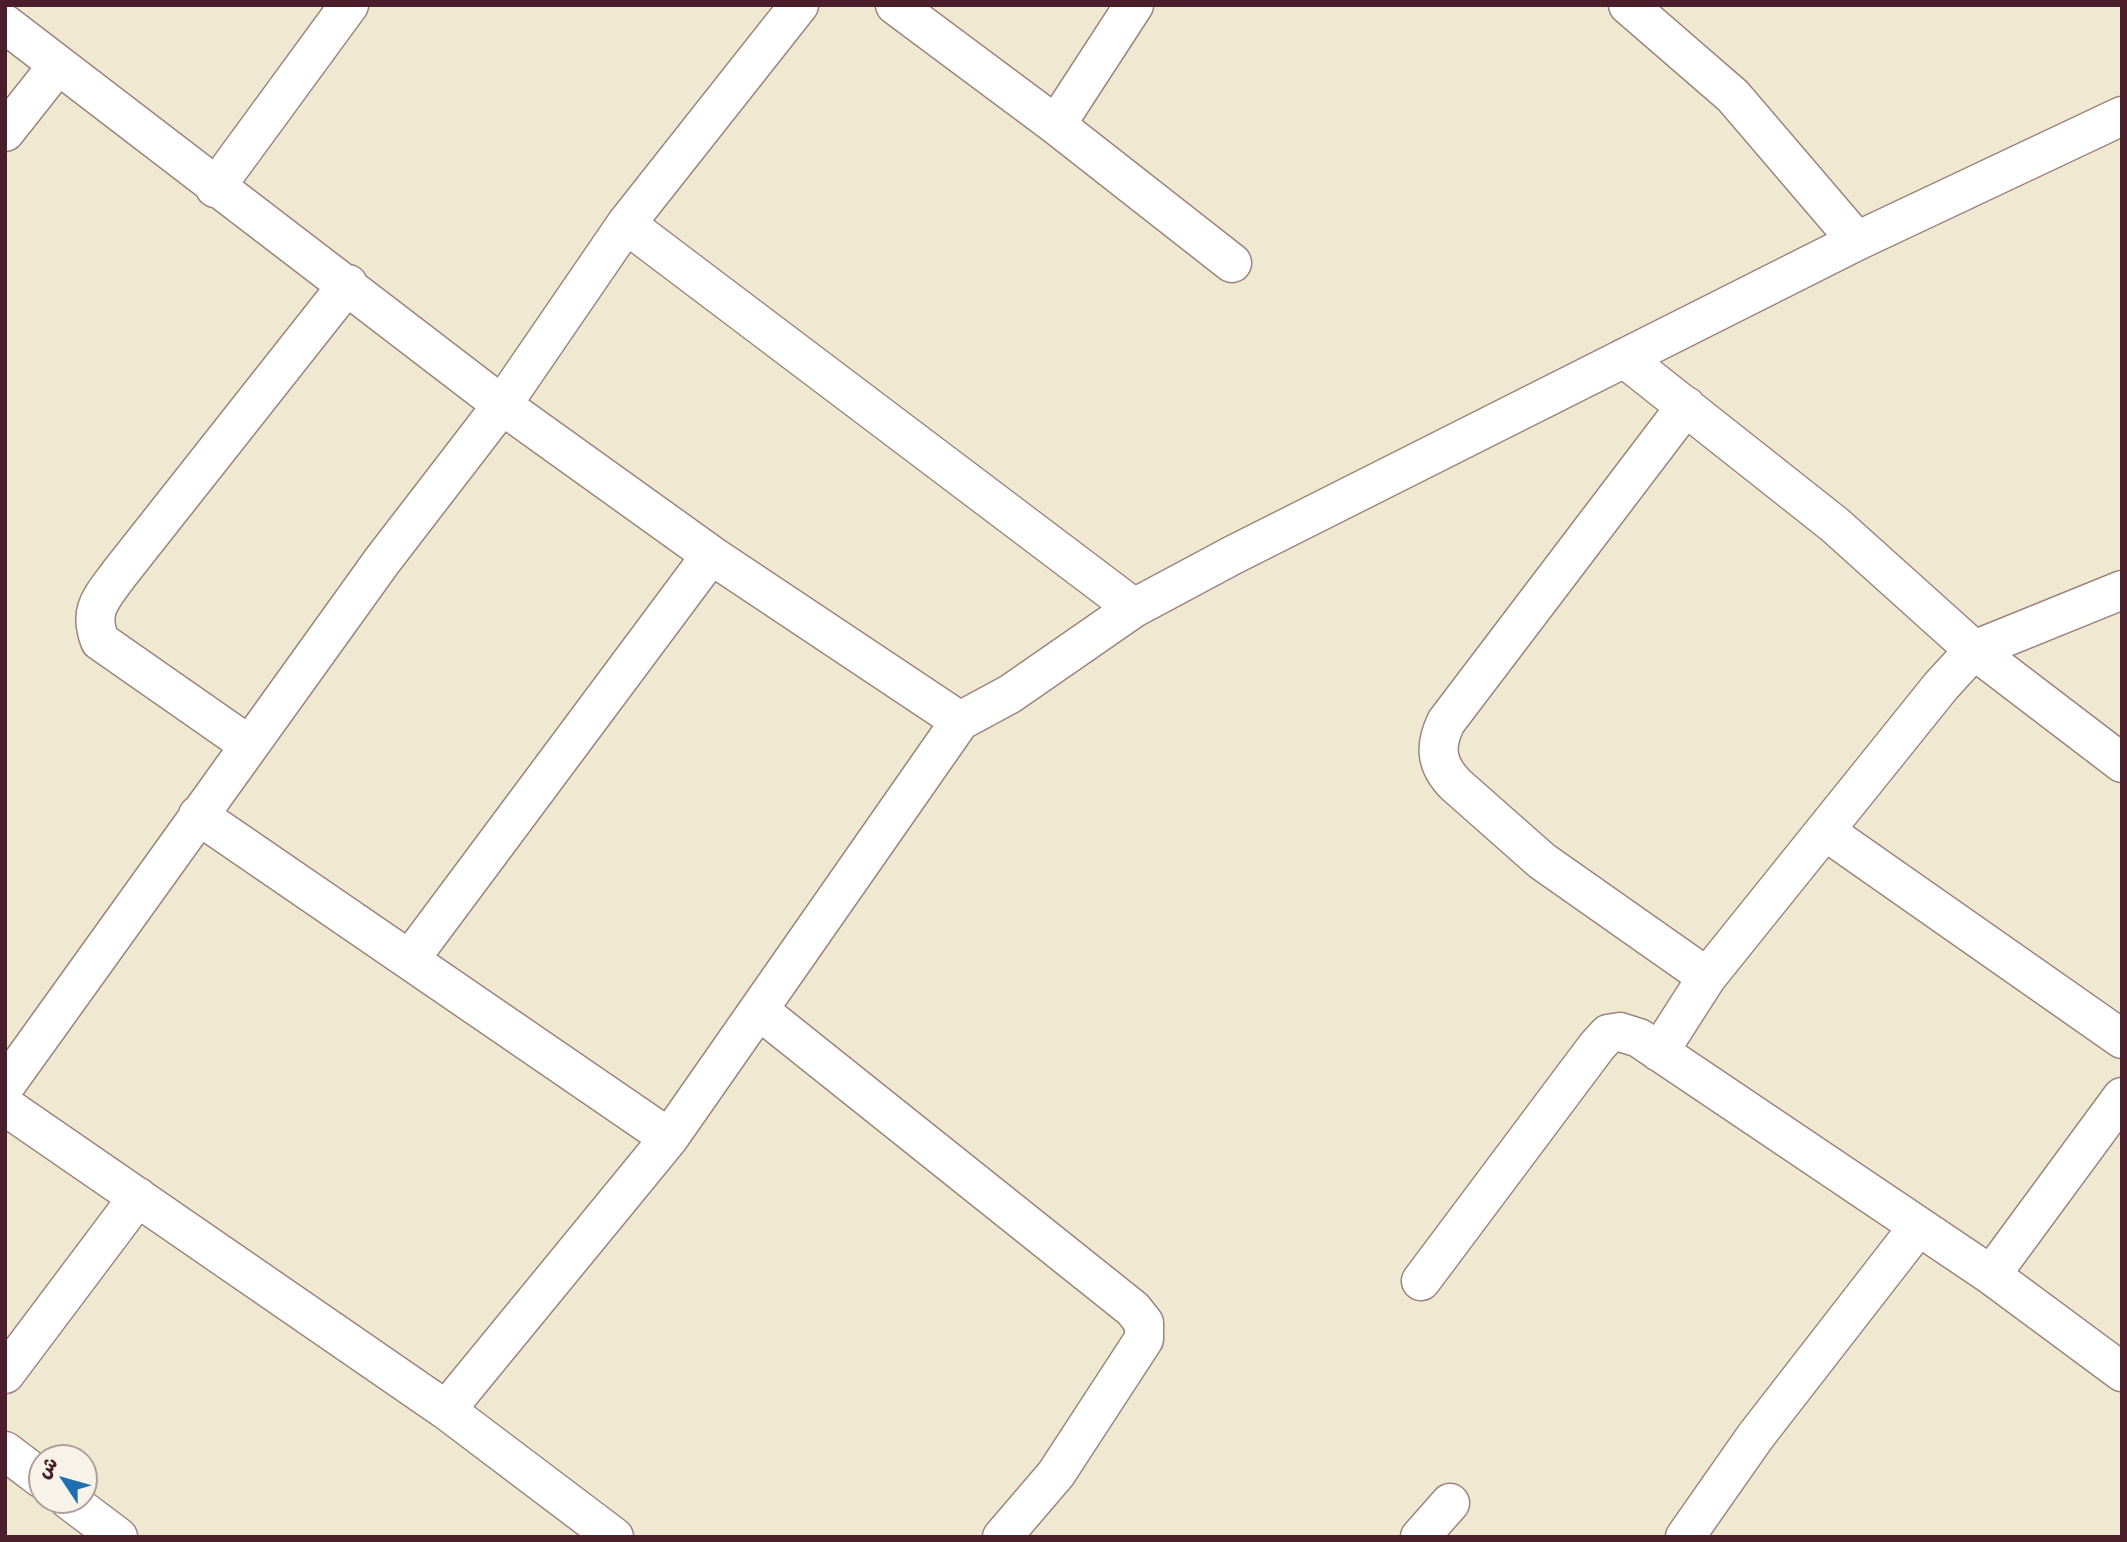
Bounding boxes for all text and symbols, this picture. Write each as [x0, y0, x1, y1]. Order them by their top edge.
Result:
north arrow [28, 1444, 98, 1514]
text: ش [32, 1452, 63, 1483]

